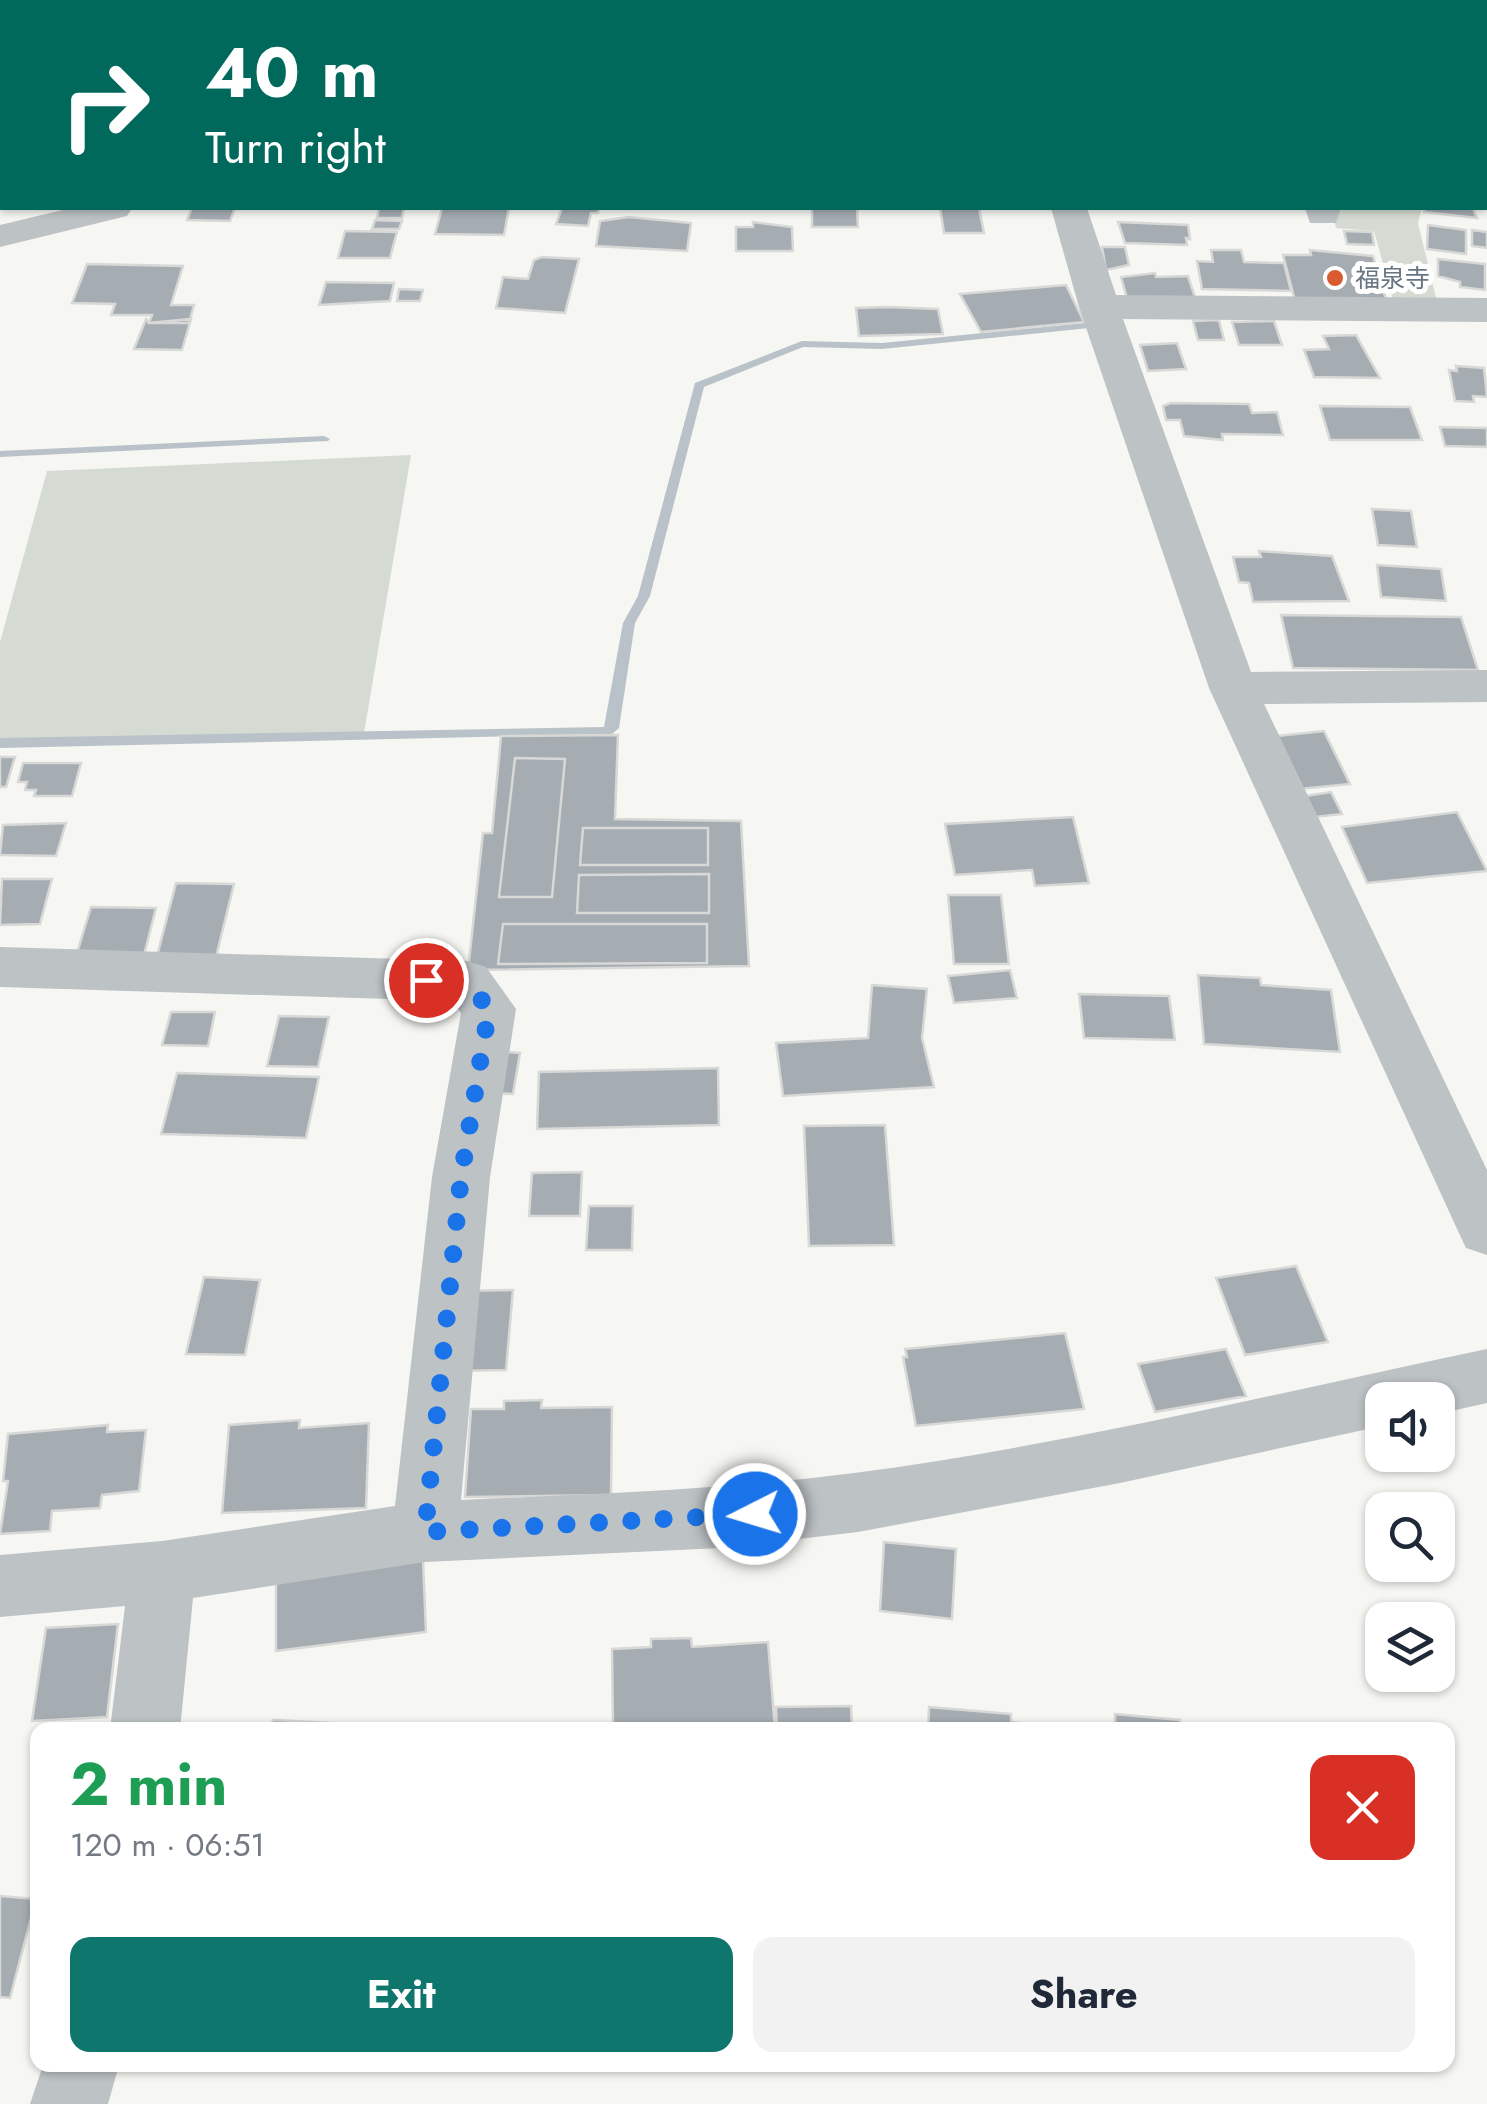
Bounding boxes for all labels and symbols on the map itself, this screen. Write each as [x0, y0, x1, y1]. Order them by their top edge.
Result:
place label: 福泉寺 [1355, 260, 1430, 296]
marker: 福泉寺 [1324, 267, 1346, 289]
pin [384, 938, 469, 1023]
position arrow [703, 1462, 807, 1566]

